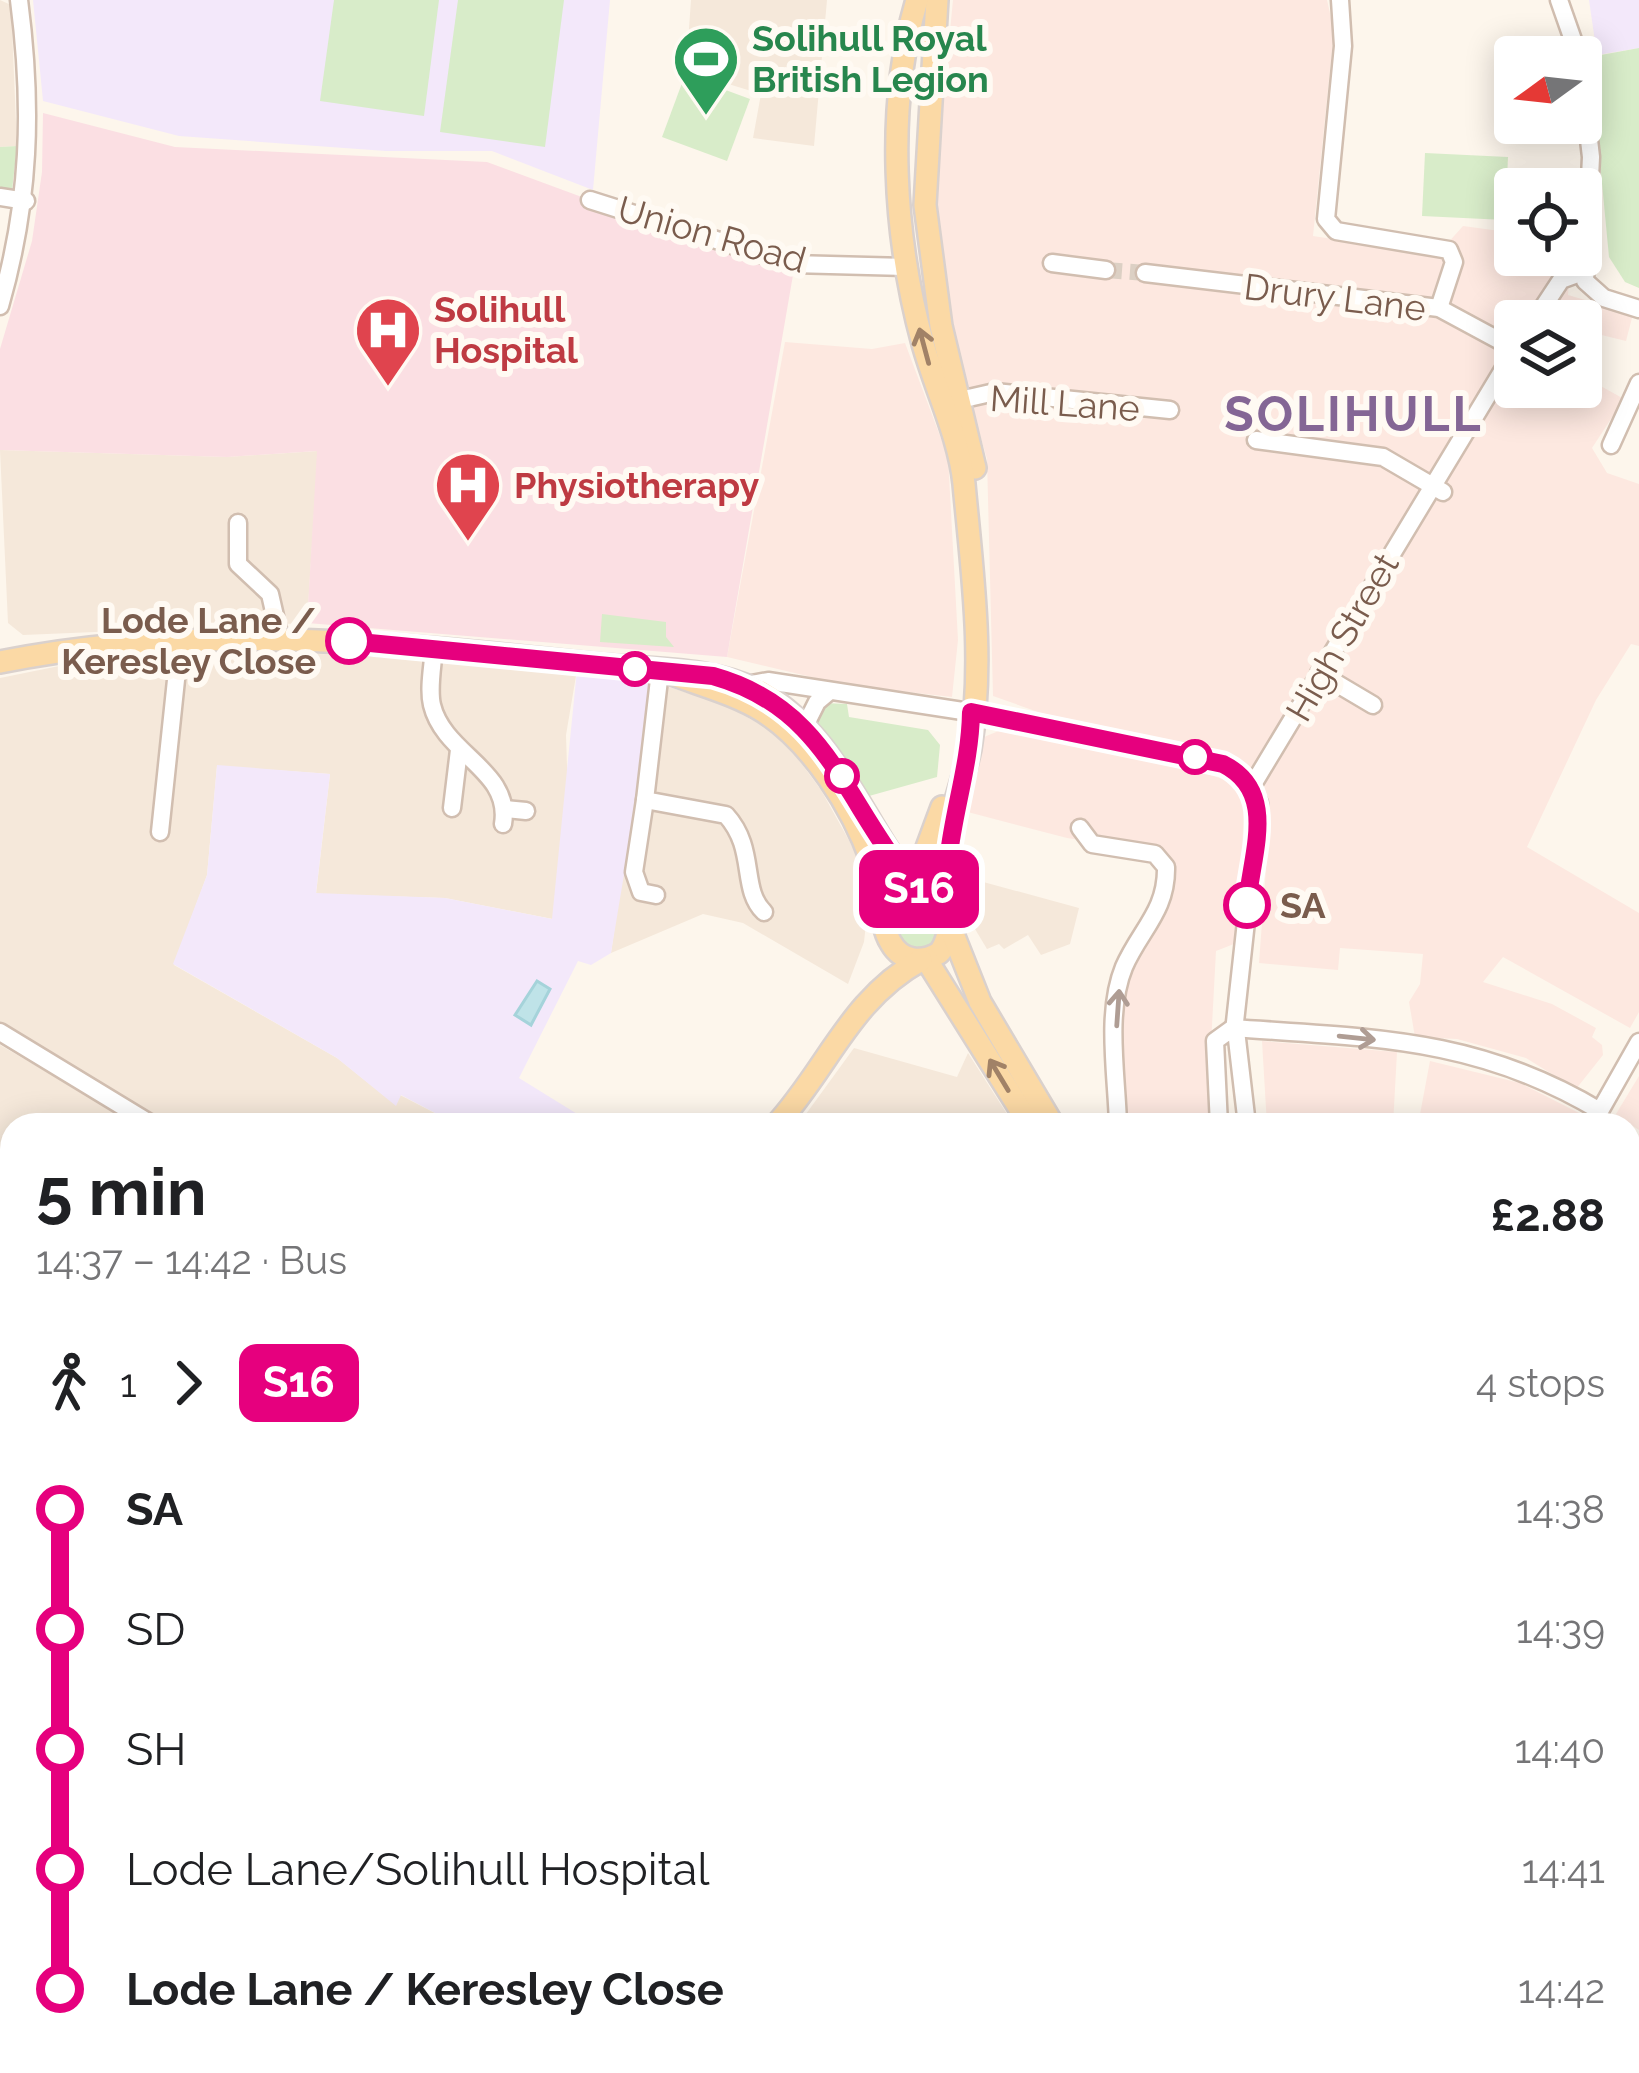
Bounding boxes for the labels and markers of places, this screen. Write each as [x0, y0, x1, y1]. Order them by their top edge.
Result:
place label: Solihull Royal British Legion [752, 17, 989, 100]
sports icon: Solihull Royal British Legion [671, 24, 741, 118]
place label: Solihull Hospital [434, 288, 579, 371]
hospital icon: Solihull Hospital [353, 295, 423, 389]
hospital icon: Physiotherapy [433, 450, 503, 544]
place label: Physiotherapy [514, 464, 759, 506]
place label: Lode Lane / Keresley Close [61, 599, 316, 682]
marker: Lode Lane / Keresley Close [327, 619, 371, 663]
unlabelled marker [619, 653, 651, 685]
unlabelled marker [1179, 741, 1211, 773]
unlabelled marker [826, 760, 858, 792]
marker: SA [1225, 883, 1269, 927]
place label: SA [1280, 884, 1326, 926]

